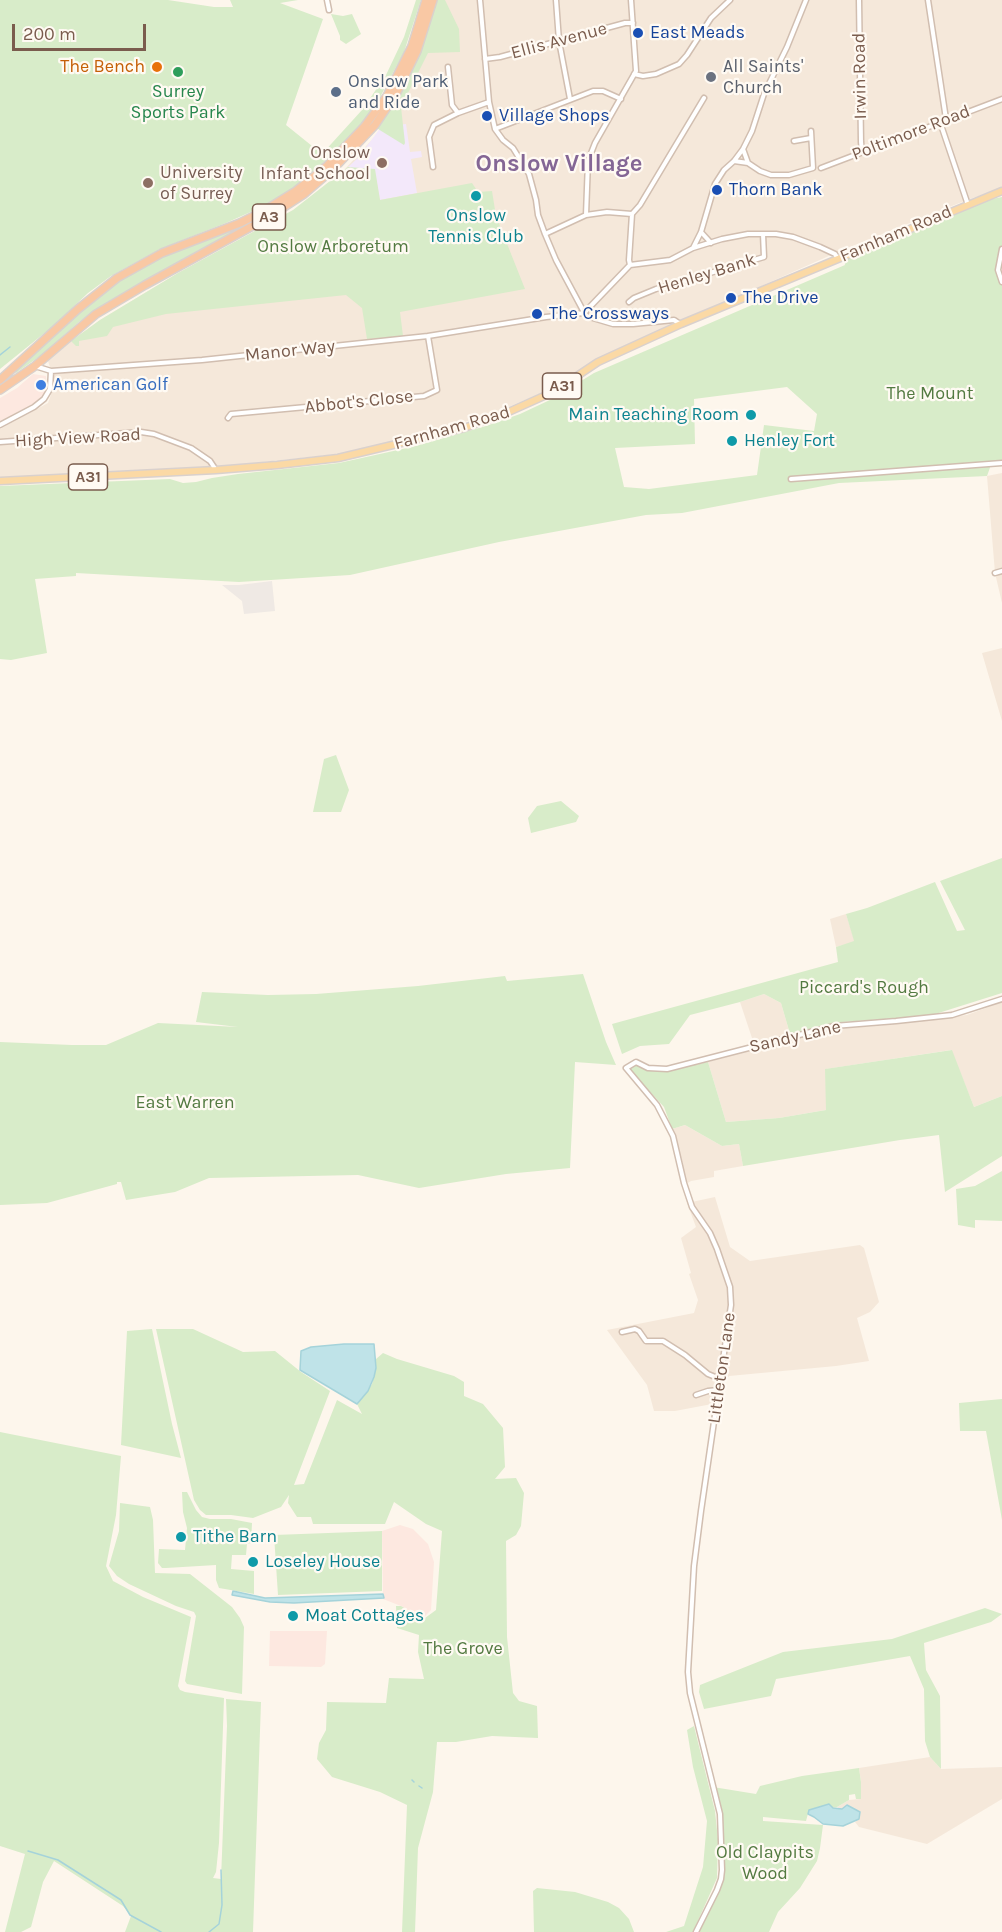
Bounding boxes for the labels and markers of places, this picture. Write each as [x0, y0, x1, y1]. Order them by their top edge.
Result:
place label: East Meads [650, 22, 745, 44]
marker: East Meads [631, 26, 645, 40]
place label: The Bench [60, 56, 145, 78]
place label: All Saints' Church [723, 56, 803, 98]
marker: The Bench [150, 60, 164, 74]
marker: Surrey Sports Park [171, 65, 185, 79]
marker: All Saints' Church [704, 70, 718, 84]
place label: Onslow Park and Ride [348, 71, 449, 113]
place label: Surrey Sports Park [131, 81, 225, 124]
marker: Onslow Park and Ride [329, 85, 343, 99]
place label: Village Shops [499, 105, 610, 127]
marker: Village Shops [480, 109, 494, 123]
place label: Onslow Infant School [260, 142, 370, 184]
marker: Onslow Infant School [375, 156, 389, 170]
place label: University of Surrey [160, 162, 243, 204]
marker: University of Surrey [141, 176, 155, 190]
place label: Thorn Bank [729, 179, 822, 201]
marker: Thorn Bank [710, 183, 724, 197]
marker: Onslow Tennis Club [469, 189, 483, 203]
place label: Onslow Tennis Club [428, 205, 524, 248]
place label: The Drive [743, 287, 818, 309]
marker: The Drive [724, 291, 738, 305]
place label: The Crossways [549, 303, 669, 325]
marker: The Crossways [530, 307, 544, 321]
place label: American Golf [53, 374, 168, 396]
marker: American Golf [34, 378, 48, 392]
place label: Main Teaching Room [568, 404, 739, 426]
marker: Main Teaching Room [744, 408, 758, 422]
place label: Henley Fort [744, 430, 835, 452]
marker: Henley Fort [725, 434, 739, 448]
place label: Tithe Barn [193, 1526, 277, 1548]
marker: Tithe Barn [174, 1530, 188, 1544]
place label: Loseley House [265, 1551, 380, 1573]
marker: Loseley House [246, 1555, 260, 1569]
place label: Moat Cottages [305, 1605, 424, 1627]
marker: Moat Cottages [286, 1609, 300, 1623]

